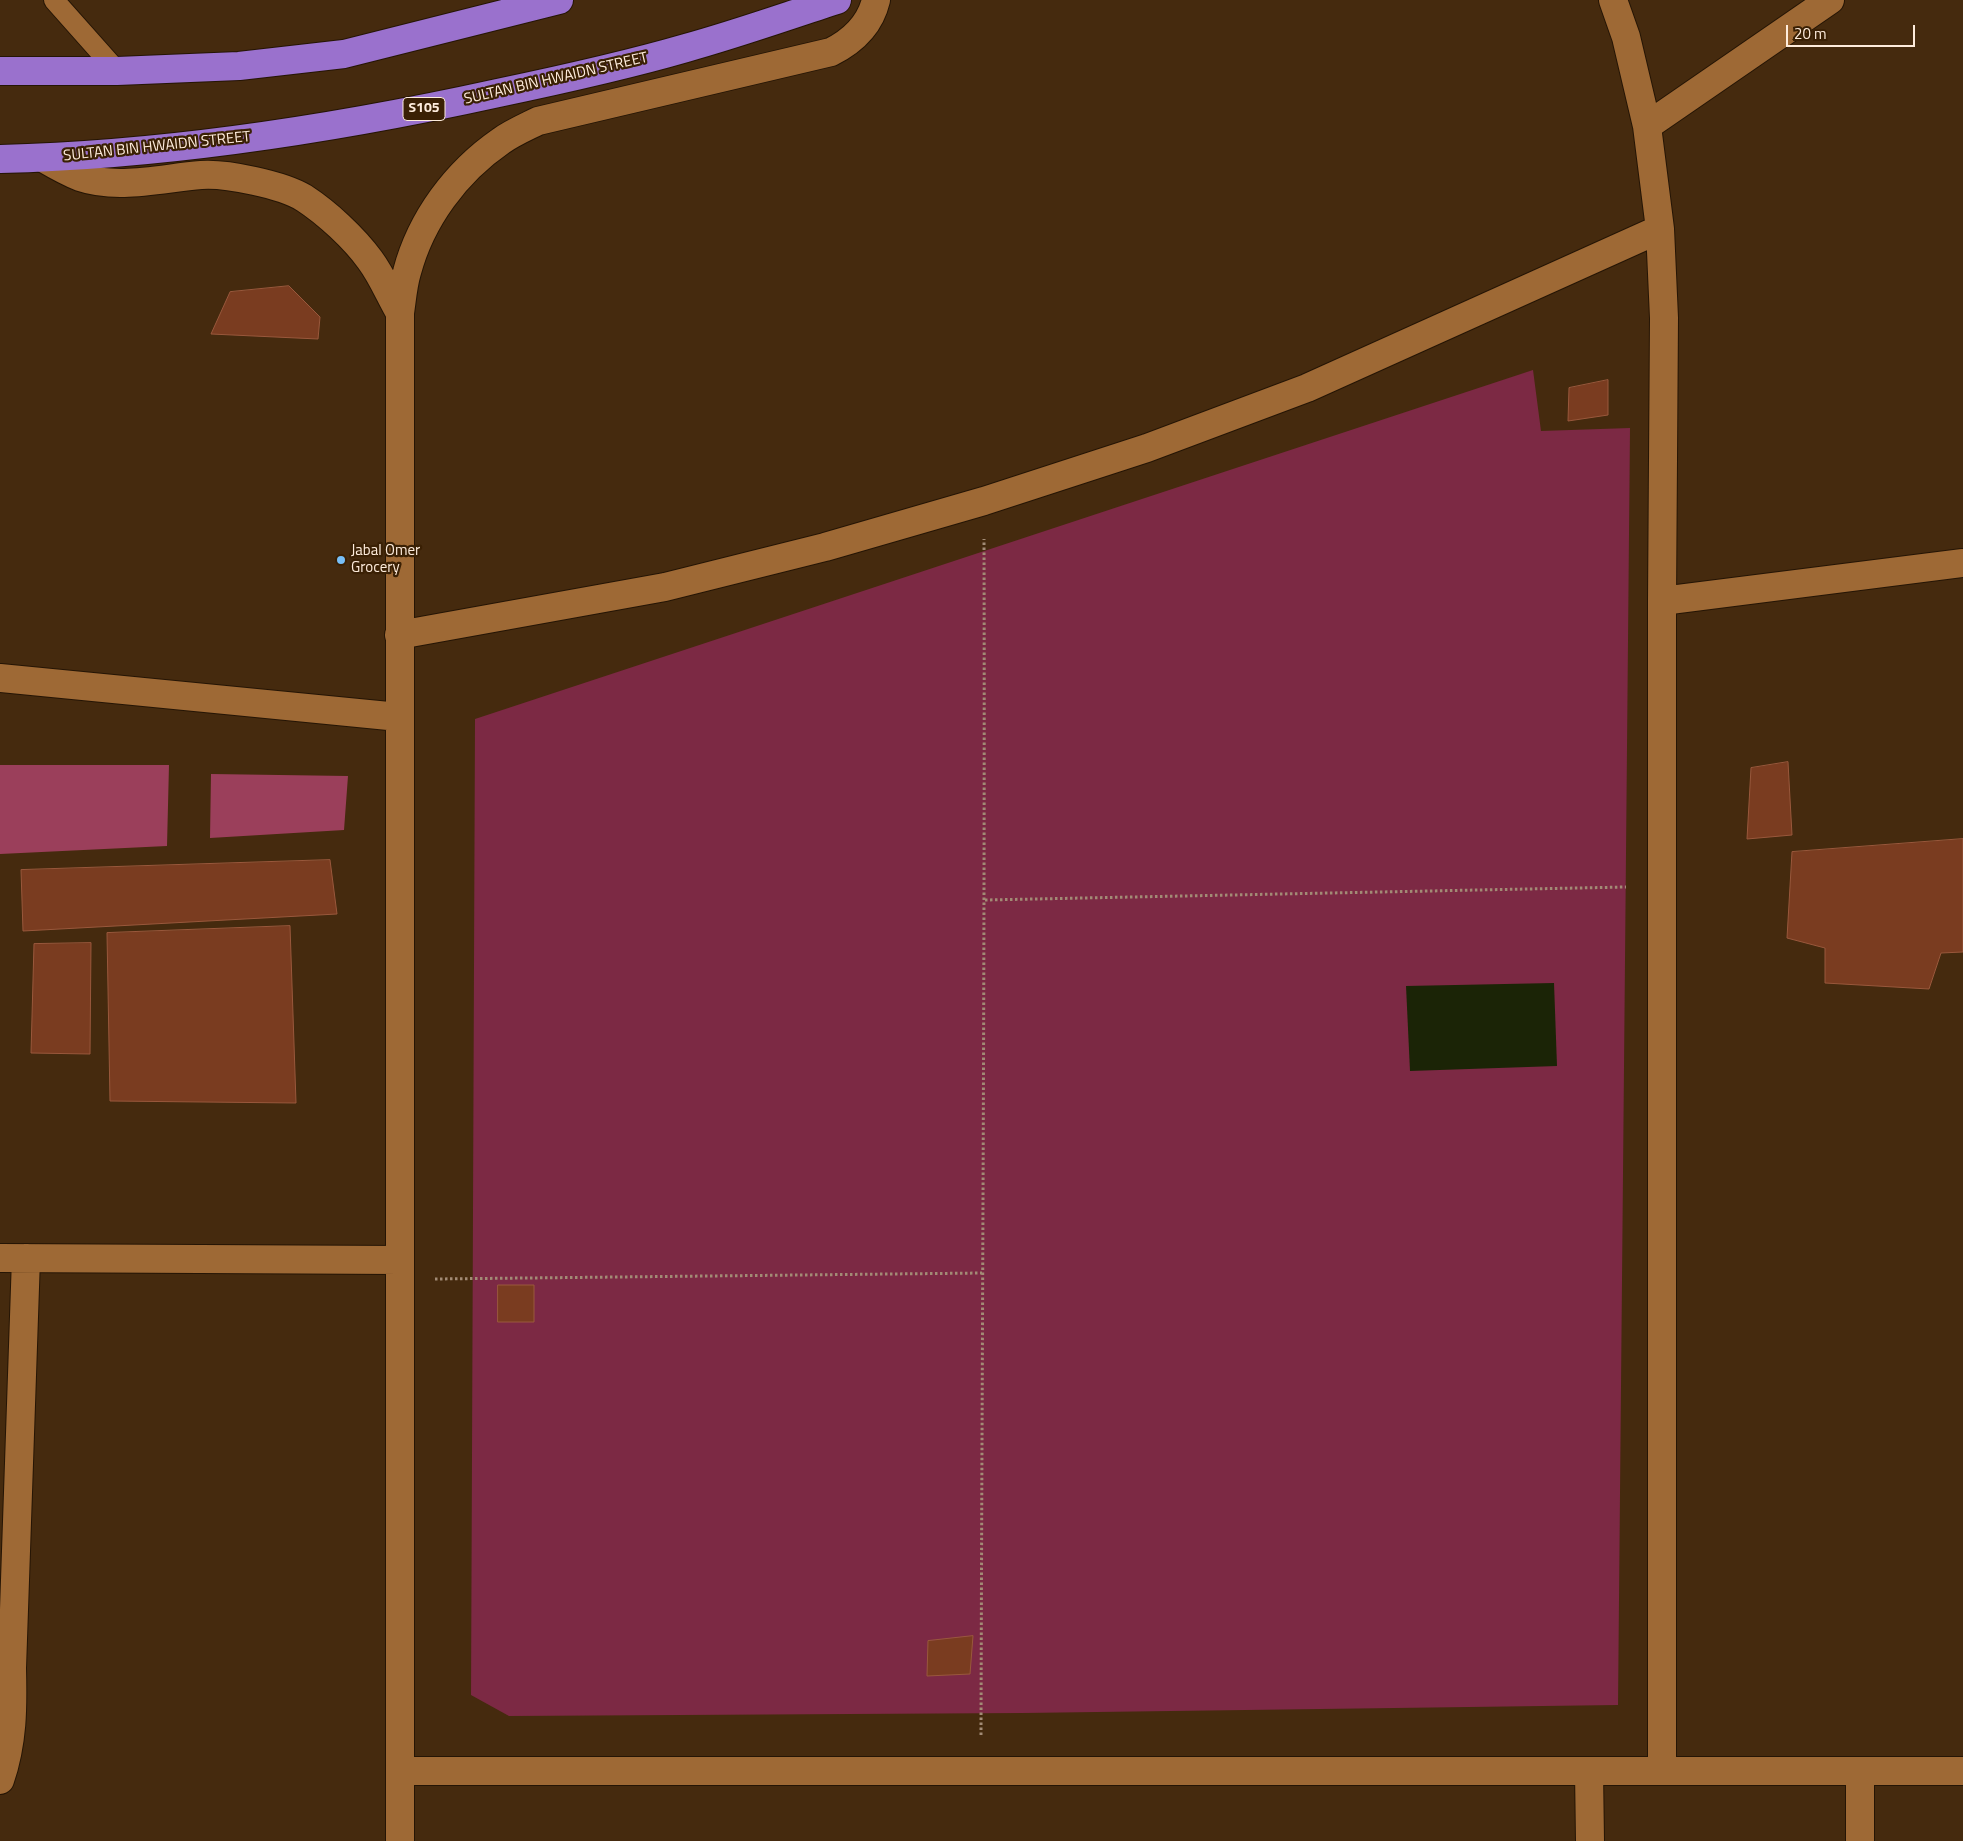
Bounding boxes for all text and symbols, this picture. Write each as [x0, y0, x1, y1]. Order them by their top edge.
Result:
scale bar [1788, 15, 1917, 47]
text: 20 m [1794, 22, 1827, 45]
street label: SULTAN BIN HWAIDN STREET [462, 49, 650, 109]
road number: S105 [403, 98, 445, 120]
street label: SULTAN BIN HWAIDN STREET [63, 128, 251, 166]
place label: Jabal Omer Grocery [351, 542, 420, 577]
marker: Jabal Omer Grocery [335, 554, 347, 566]

